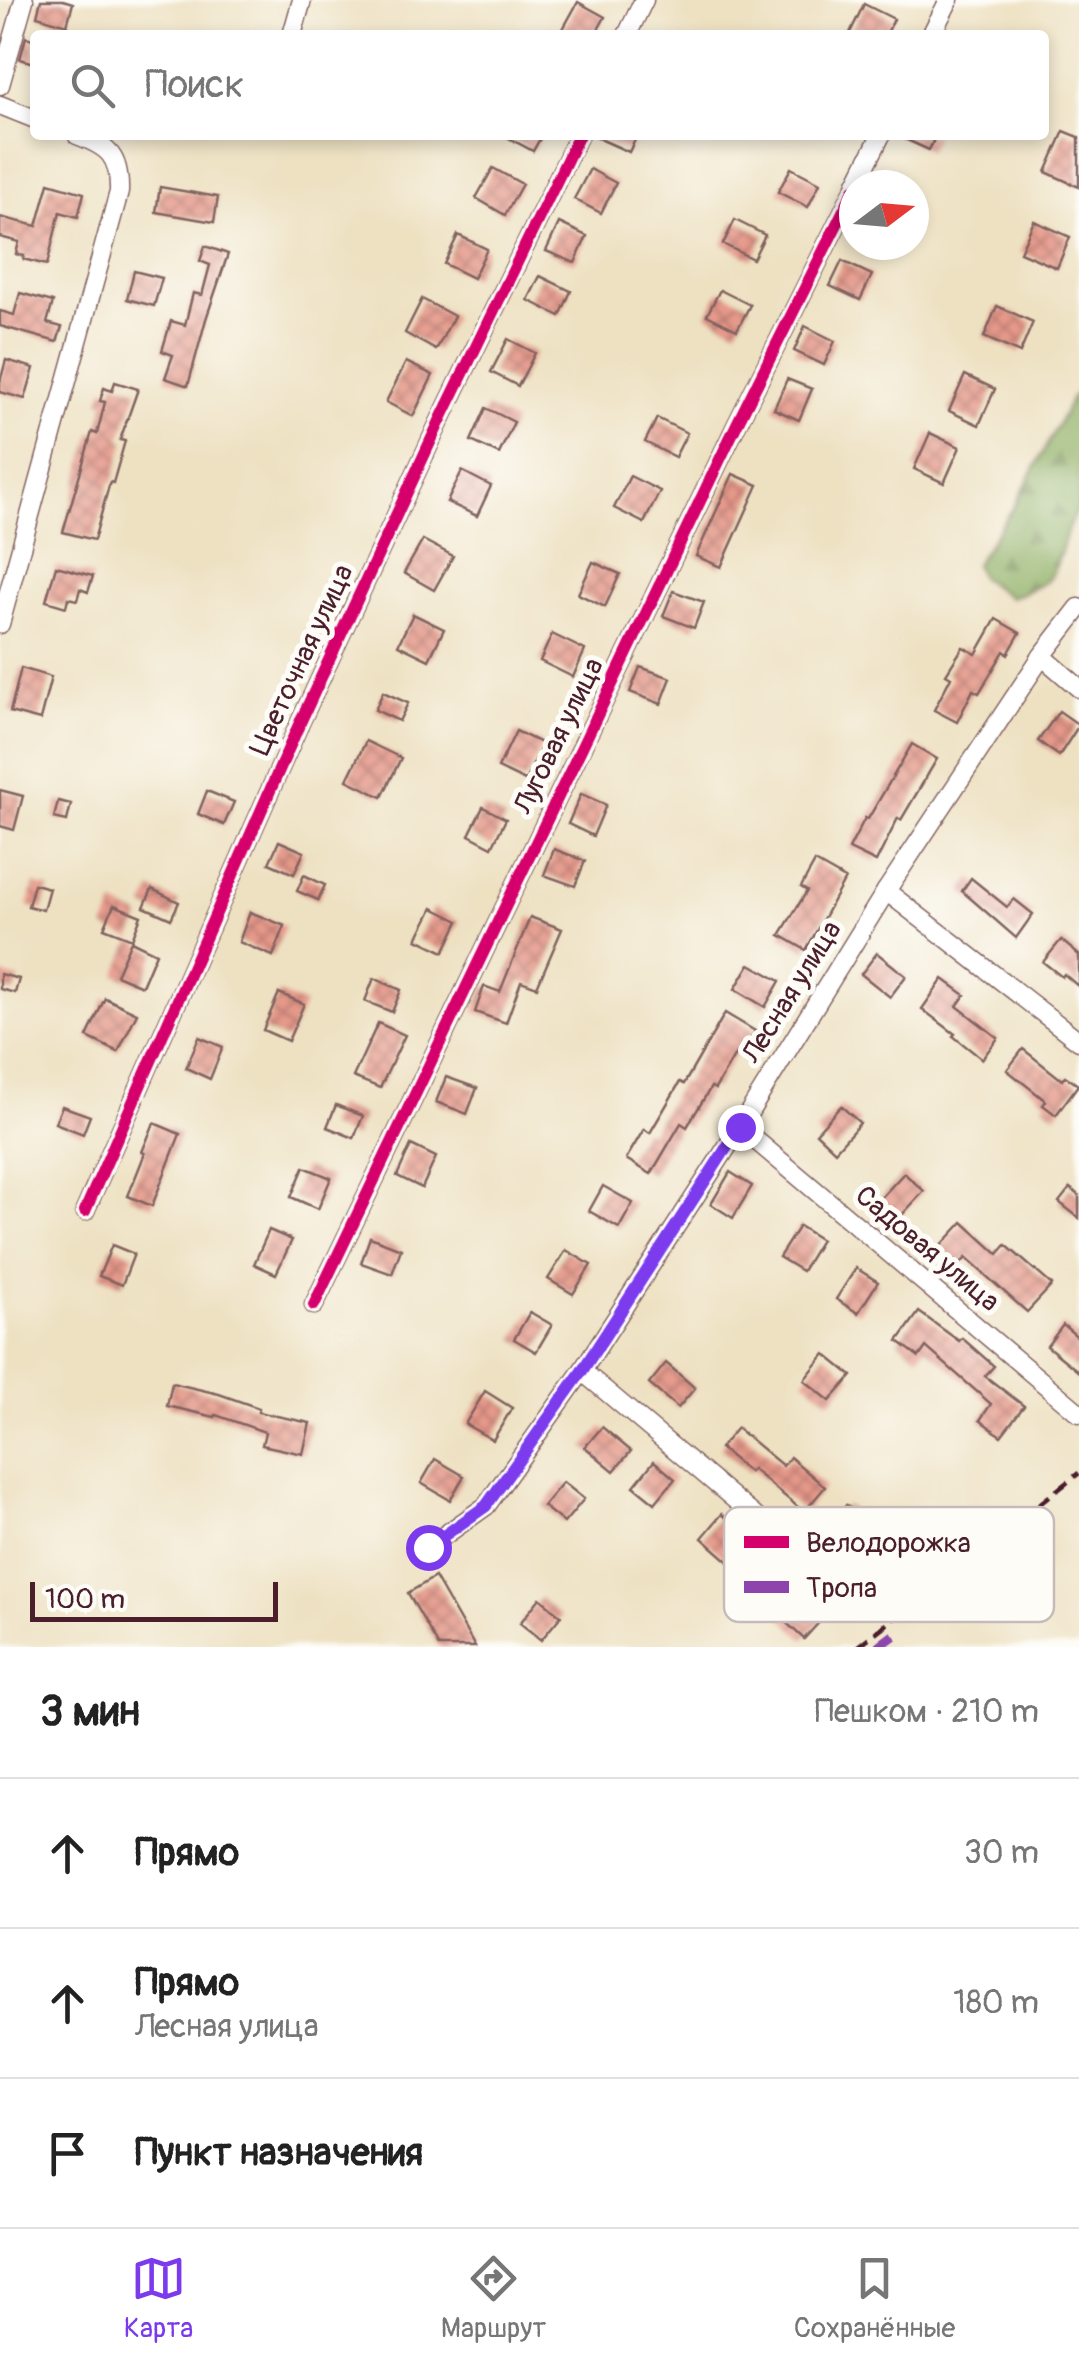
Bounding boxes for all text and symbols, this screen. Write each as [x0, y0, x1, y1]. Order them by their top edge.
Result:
search box [30, 30, 1049, 140]
icon: search [65, 58, 120, 113]
text: Поиск [145, 61, 244, 109]
north arrow [839, 170, 929, 260]
street label: Цветочная улица [242, 559, 362, 761]
street label: Луговая улица [506, 652, 612, 821]
street label: Лесная улица [734, 915, 849, 1070]
route end [718, 1105, 764, 1151]
street label: Садовая улица [848, 1178, 1006, 1320]
legend [724, 1507, 1054, 1622]
route start [406, 1525, 452, 1571]
text: Велодорожка [806, 1526, 971, 1561]
text: Тропа [806, 1571, 877, 1606]
scale bar [30, 1577, 278, 1622]
text: 100 m [45, 1582, 125, 1617]
text: 3 мин [40, 1686, 140, 1738]
text: Пешком · 210 m [815, 1692, 1039, 1732]
icon: ahead [40, 1826, 95, 1881]
text: Прямо [135, 1829, 239, 1877]
text: 30 m [964, 1833, 1039, 1873]
text: Прямо [135, 1959, 239, 2007]
icon: ahead [40, 1976, 95, 2031]
text: 180 m [953, 1983, 1039, 2023]
text: Лесная улица [135, 2007, 319, 2047]
icon: arrive [40, 2126, 95, 2181]
text: Пункт назначения [135, 2129, 423, 2177]
tab: Карта [124, 2251, 193, 2346]
tab: Маршрут [441, 2251, 546, 2346]
tab: Сохранённые [794, 2251, 955, 2346]

